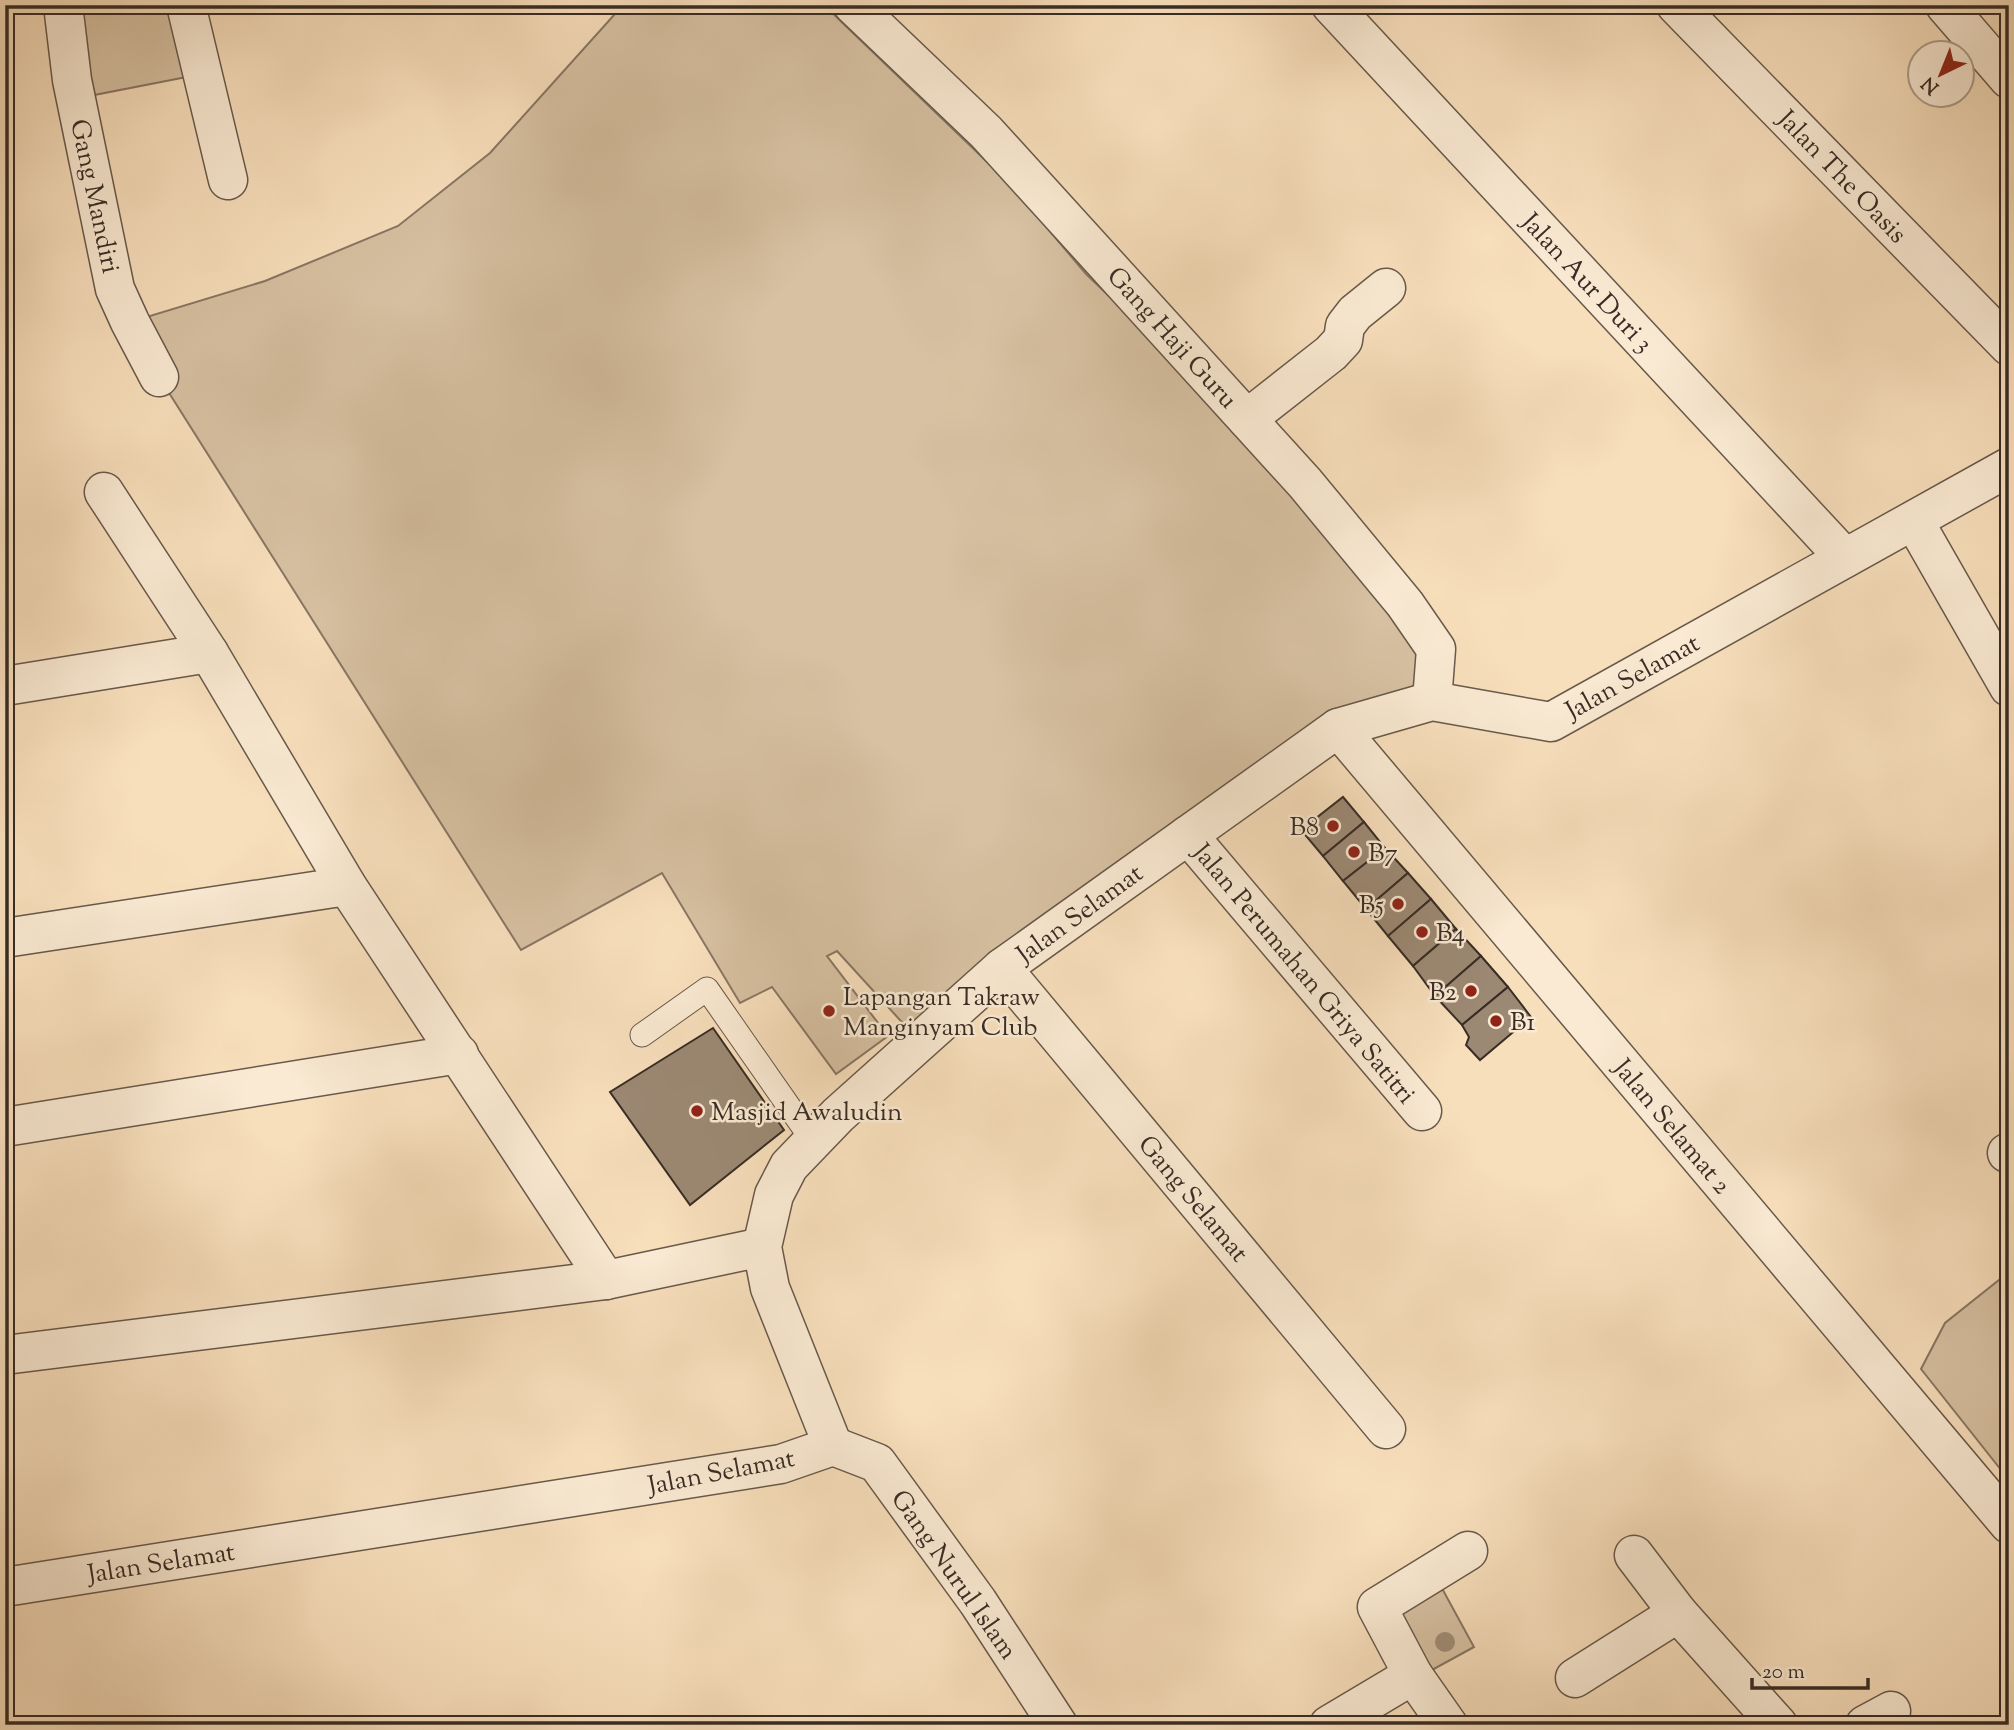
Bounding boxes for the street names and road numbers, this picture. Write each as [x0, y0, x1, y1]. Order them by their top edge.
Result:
street label: Jalan The Oasis [1767, 101, 1914, 253]
street label: Gang Mandiri [59, 116, 128, 277]
street label: Jalan Aur Duri 3 [1510, 204, 1661, 362]
street label: Gang Haji Guru [1097, 259, 1245, 418]
street label: Jalan Selamat [1558, 626, 1707, 731]
street label: Jalan Perumahan Griya Satitri [1182, 835, 1423, 1113]
street label: Jalan Selamat [1008, 856, 1152, 975]
street label: Jalan Selamat 2 [1602, 1051, 1739, 1203]
street label: Gang Selamat [1128, 1128, 1256, 1271]
street label: Jalan Selamat [643, 1441, 798, 1506]
street label: Gang Nurul Islam [881, 1483, 1025, 1668]
street label: Jalan Selamat [83, 1535, 238, 1595]

